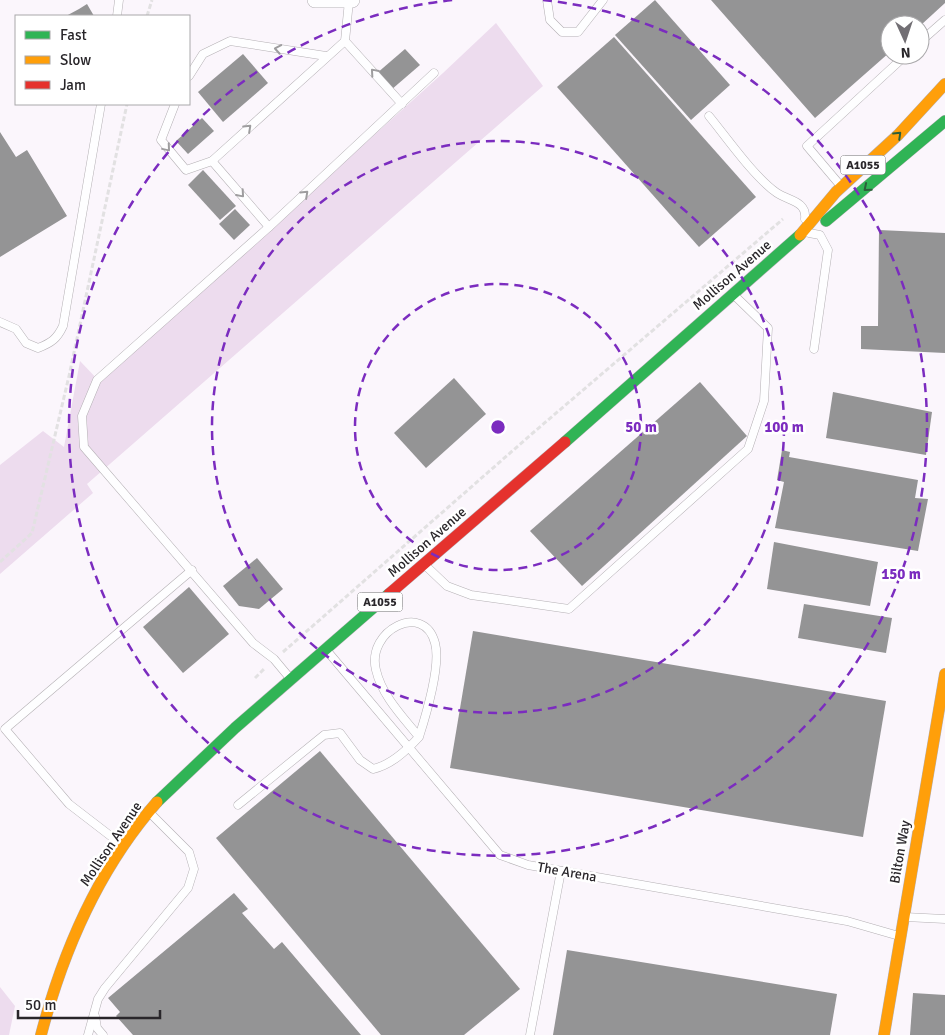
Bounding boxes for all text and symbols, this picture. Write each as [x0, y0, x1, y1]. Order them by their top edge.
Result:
legend [15, 15, 190, 105]
north arrow [880, 15, 930, 65]
text: Fast [60, 26, 87, 44]
text: N [900, 44, 911, 61]
one-way arrow [273, 45, 282, 55]
text: Slow [60, 51, 91, 69]
one-way arrow [370, 68, 379, 77]
text: Jam [60, 76, 86, 94]
one-way arrow [242, 125, 251, 134]
one-way arrow [892, 132, 901, 141]
one-way arrow [161, 142, 170, 151]
road number: A1055 [840, 156, 886, 174]
one-way arrow [864, 182, 873, 190]
one-way arrow [235, 189, 244, 198]
one-way arrow [299, 191, 308, 200]
street label: Mollison Avenue [689, 236, 775, 314]
centre of rings [489, 418, 507, 436]
text: 50 m [625, 418, 657, 436]
text: 100 m [764, 418, 804, 436]
street label: Mollison Avenue [384, 503, 470, 581]
text: 150 m [881, 565, 921, 583]
road number: A1055 [358, 592, 402, 612]
street label: Mollison Avenue [76, 799, 146, 889]
street label: Bilton Way [886, 819, 914, 885]
street label: The Arena [536, 858, 598, 886]
scale bar [18, 988, 160, 1020]
text: 50 m [25, 996, 56, 1014]

